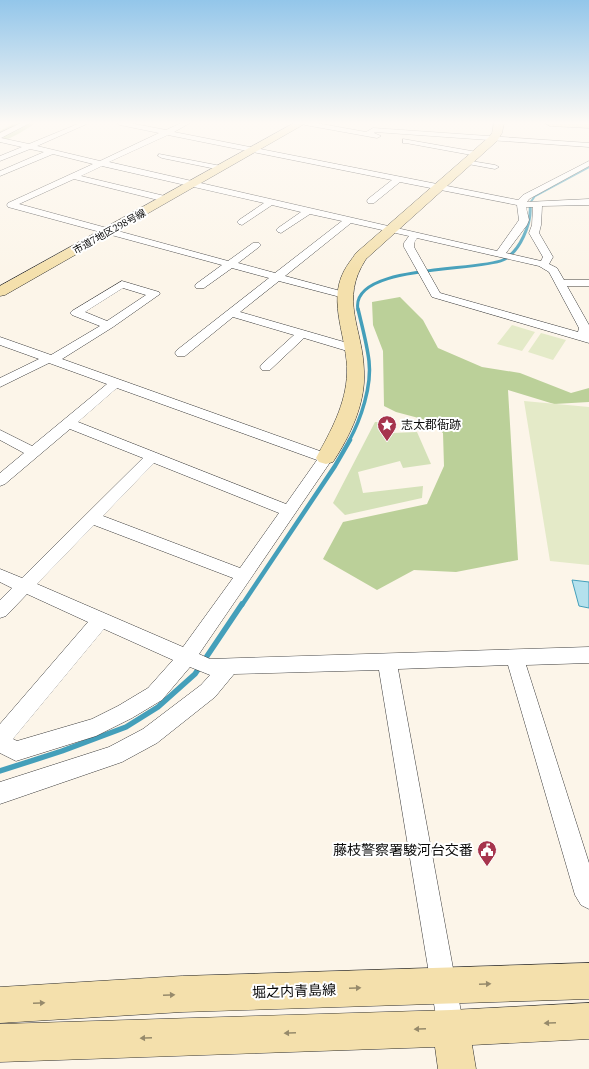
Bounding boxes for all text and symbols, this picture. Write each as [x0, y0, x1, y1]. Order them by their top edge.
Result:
street label: 市道7地区298号線 [71, 206, 148, 257]
place icon: 志太郡衙跡 [376, 414, 398, 442]
place label: 志太郡衙跡 [401, 417, 461, 432]
public building icon: 藤枝警察署駿河台交番 [476, 839, 498, 867]
place label: 藤枝警察署駿河台交番 [333, 840, 473, 859]
street label: 堀之内青島線 [252, 980, 336, 1001]
one-way arrow [479, 981, 492, 987]
one-way arrow [349, 985, 361, 992]
one-way arrow [163, 992, 175, 999]
one-way arrow [33, 999, 45, 1006]
one-way arrow [544, 1020, 556, 1027]
one-way arrow [414, 1026, 426, 1033]
one-way arrow [284, 1030, 296, 1037]
one-way arrow [139, 1035, 152, 1041]

